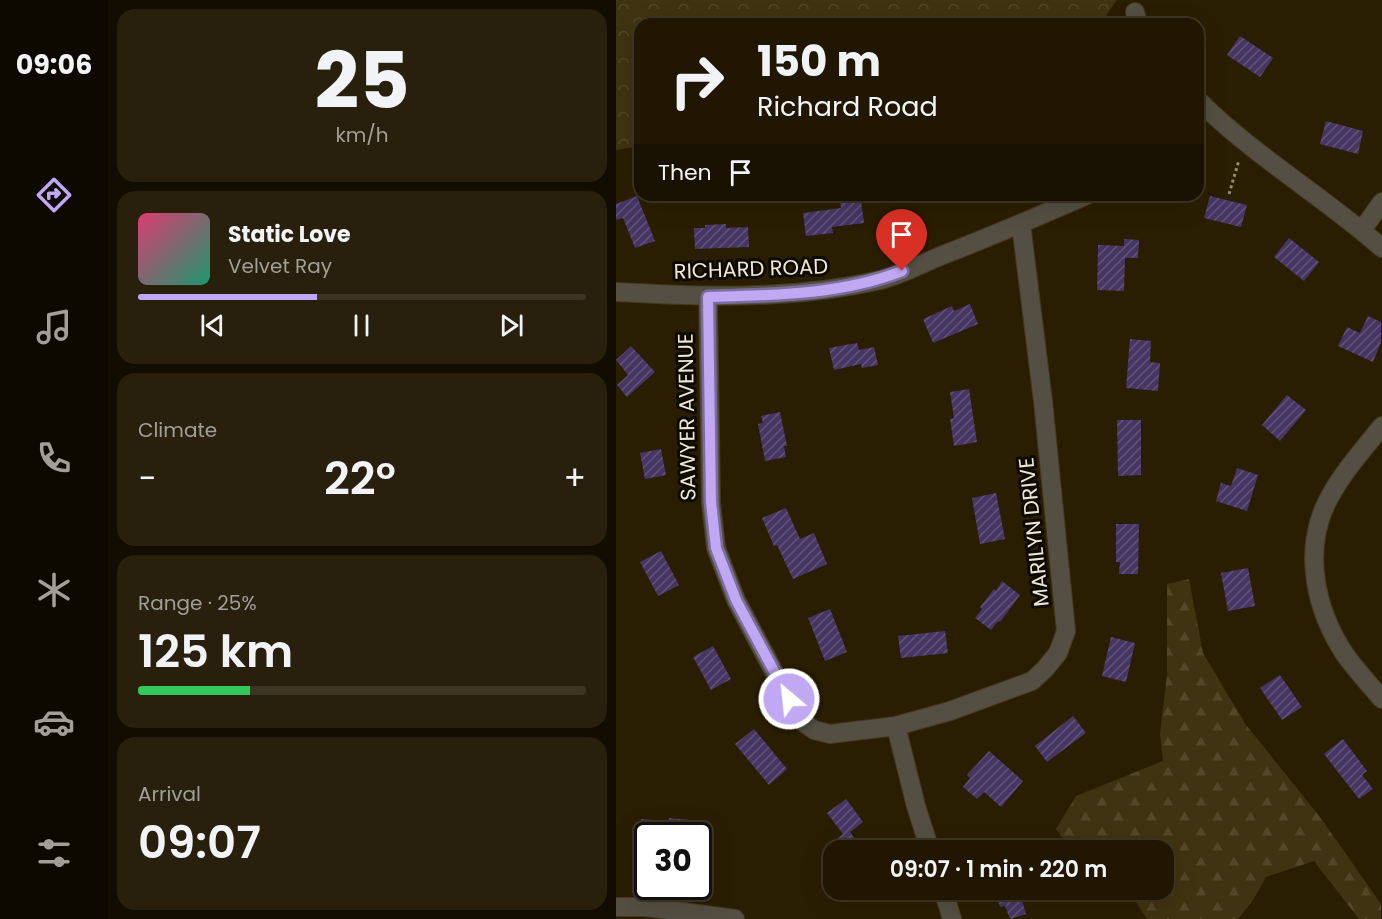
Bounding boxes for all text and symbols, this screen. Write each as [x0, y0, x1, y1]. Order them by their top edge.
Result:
text: 25 [314, 26, 410, 135]
text: 150 m [757, 32, 881, 91]
icon: right [658, 42, 736, 120]
text: 09:06 [16, 46, 92, 83]
text: Richard Road [757, 88, 938, 125]
text: km/h [335, 121, 389, 149]
icon: arrive [724, 156, 757, 189]
text: Then [658, 157, 712, 188]
icon: directions [33, 174, 75, 216]
pin [876, 209, 927, 271]
icon: arrive [885, 218, 918, 251]
text: Static Love [228, 219, 351, 250]
street label: RICHARD ROAD [673, 251, 829, 286]
text: Velvet Ray [228, 252, 332, 280]
icon: music [33, 306, 75, 348]
icon: previous [196, 309, 229, 342]
icon: pause [345, 309, 378, 342]
icon: next [495, 309, 528, 342]
street label: SAWYER AVENUE [671, 333, 702, 501]
text: Climate [138, 416, 217, 444]
icon: phone [33, 437, 75, 479]
text: 22° [324, 447, 396, 510]
text: − [138, 455, 156, 502]
text: + [563, 455, 586, 502]
street label: MARILYN DRIVE [1011, 456, 1056, 608]
icon: climate [33, 569, 75, 611]
text: Range · 25% [138, 589, 257, 617]
text: 125 km [138, 620, 293, 683]
position arrow [757, 667, 821, 731]
icon: car [33, 701, 75, 743]
text: Arrival [138, 780, 201, 808]
text: 09:07 [138, 811, 261, 874]
speed limit sign: 30 [634, 822, 712, 900]
icon: filters [33, 832, 75, 874]
text: 09:07 · 1 min · 220 m [890, 854, 1107, 885]

